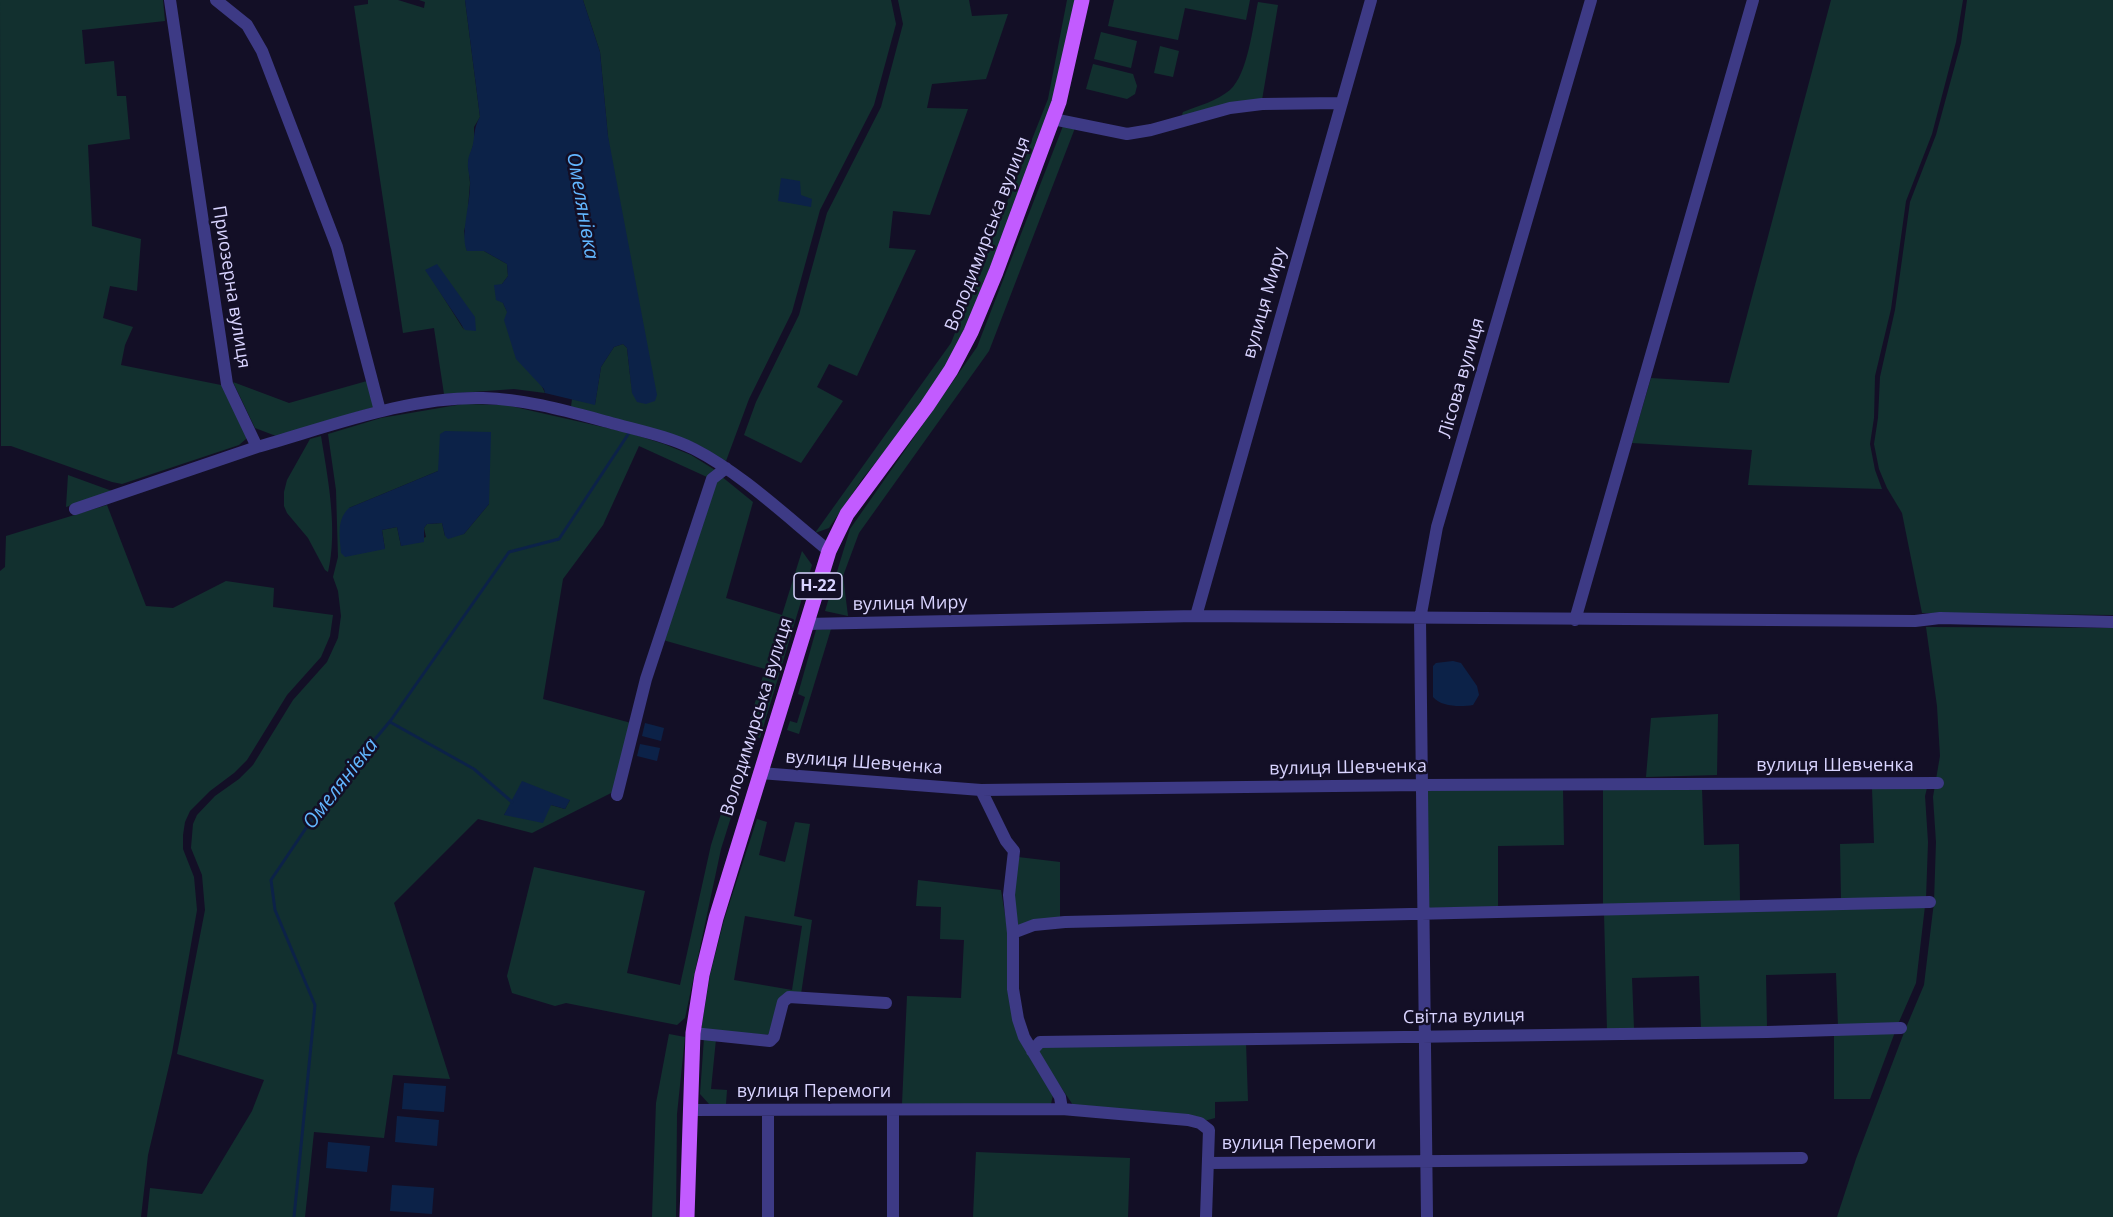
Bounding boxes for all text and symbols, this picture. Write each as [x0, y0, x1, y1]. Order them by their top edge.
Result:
street label: Володимирська вулиця [941, 134, 1035, 334]
water label: Омелянівка [561, 151, 603, 261]
street label: Приозерна вулиця [207, 204, 255, 370]
street label: вулиця Миру [1239, 245, 1291, 361]
street label: Лісова вулиця [1435, 315, 1489, 441]
road number: Н-22 [794, 573, 842, 599]
street label: вулиця Миру [852, 592, 968, 616]
street label: Володимирська вулиця [716, 615, 798, 819]
water label: Омелянівка [298, 734, 384, 834]
street label: вулиця Шевченка [785, 747, 943, 779]
street label: вулиця Шевченка [1756, 755, 1914, 777]
street label: вулиця Шевченка [1269, 756, 1427, 780]
street label: Світла вулиця [1403, 1005, 1525, 1029]
street label: вулиця Перемоги [737, 1081, 891, 1103]
street label: вулиця Перемоги [1222, 1133, 1376, 1155]

